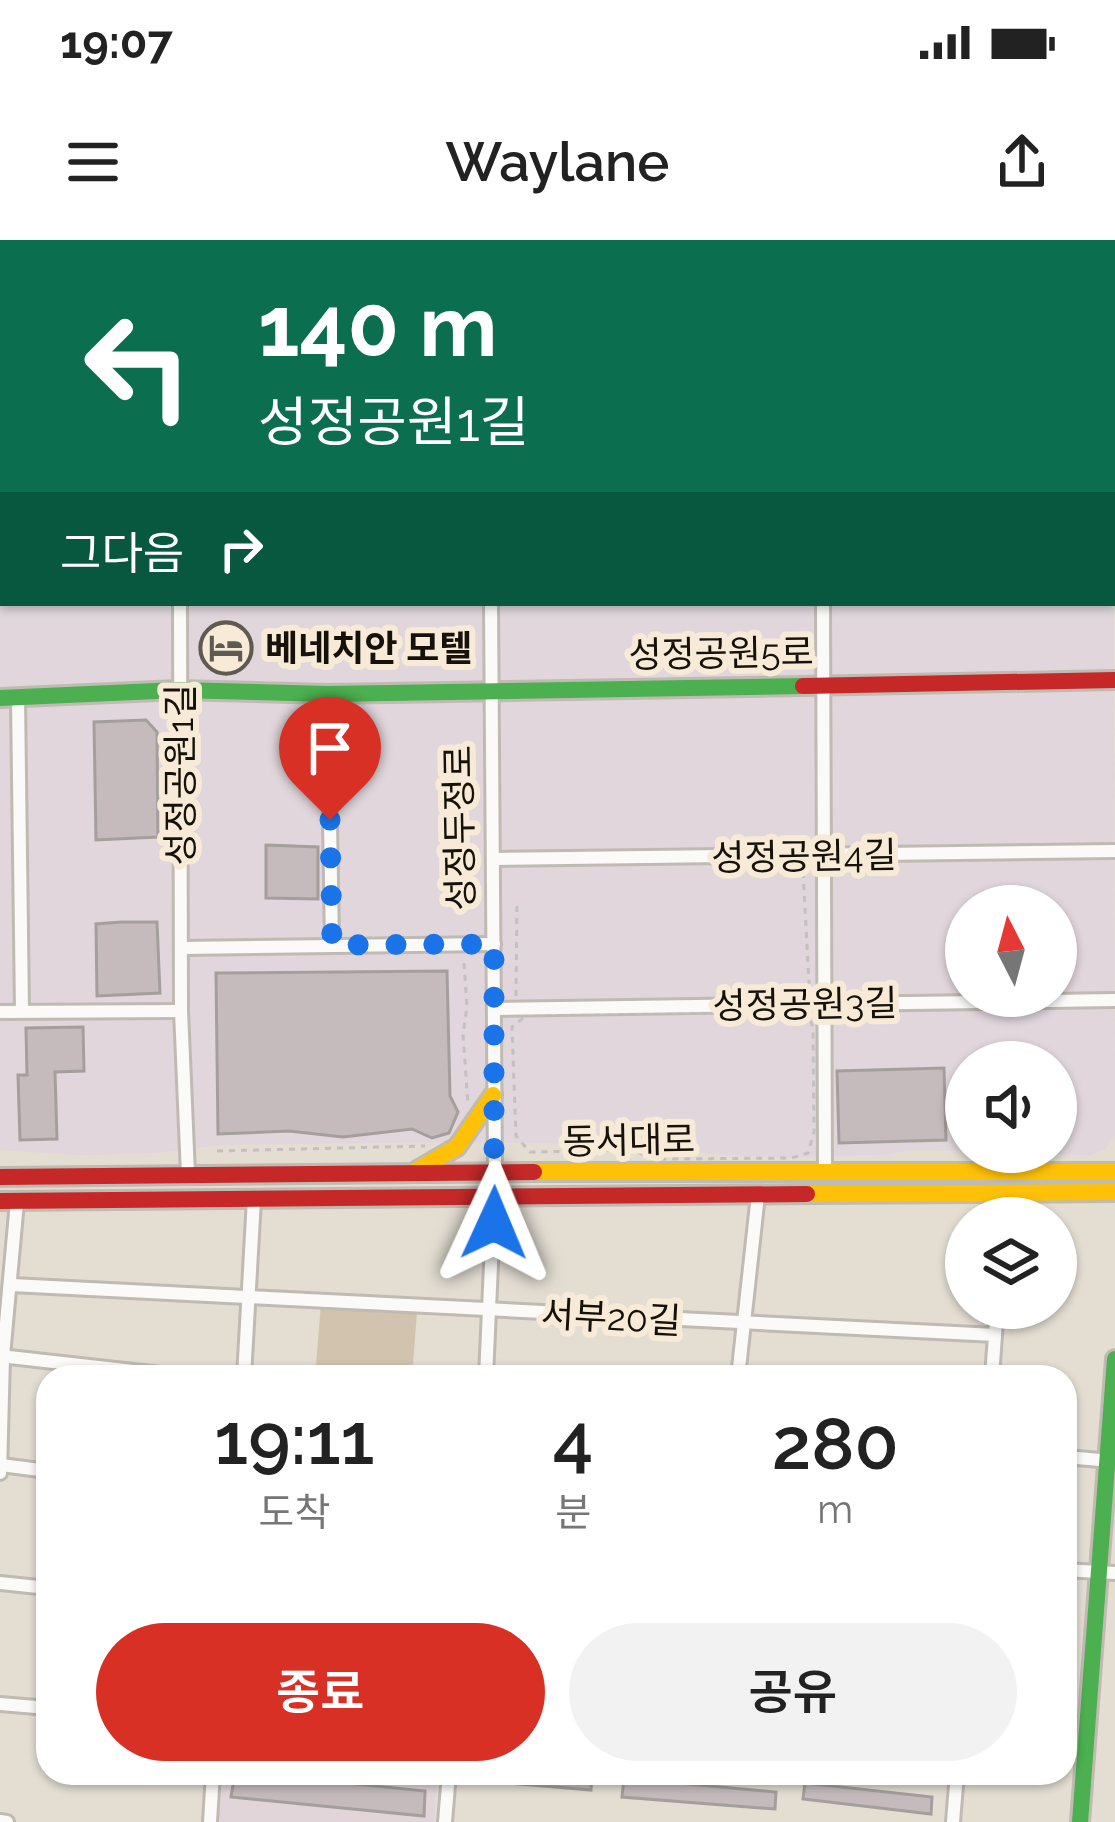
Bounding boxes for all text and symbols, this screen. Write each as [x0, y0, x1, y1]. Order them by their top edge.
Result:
text: 19:07 [60, 16, 173, 69]
icon: menu [60, 129, 126, 195]
icon: share [989, 129, 1055, 195]
text: Waylane [446, 130, 669, 194]
text: 140 m [258, 277, 497, 376]
icon: left [60, 288, 216, 444]
text: 성정공원1길 [258, 390, 530, 454]
icon: right [208, 516, 274, 582]
text: 그다음 [60, 527, 184, 580]
hotel icon: 베네치안 모텔 [198, 620, 254, 676]
place label: 베네치안 모텔 [265, 627, 472, 669]
street label: 성정공원5로 [628, 630, 814, 676]
street label: 성정공원1길 [159, 684, 201, 866]
pin [279, 697, 381, 820]
icon: arrive [297, 715, 363, 781]
street label: 성정두정로 [437, 745, 481, 911]
street label: 성정공원4길 [711, 833, 897, 879]
north arrow [945, 885, 1077, 1017]
map controls [945, 885, 1077, 1329]
street label: 성정공원3길 [712, 981, 898, 1027]
button: sound [945, 1041, 1077, 1173]
street label: 동서대로 [562, 1118, 696, 1162]
position arrow [431, 1160, 557, 1286]
button: layers [945, 1197, 1077, 1329]
street label: 서부20길 [540, 1292, 682, 1342]
text: 19:11 [214, 1396, 374, 1481]
text: 4 [553, 1396, 593, 1481]
text: 280 [772, 1401, 899, 1486]
text: m [817, 1486, 853, 1532]
text: 도착 [259, 1489, 330, 1535]
text: 분 [555, 1489, 591, 1535]
button: 종료 [96, 1623, 545, 1761]
button: 공유 [569, 1623, 1017, 1761]

